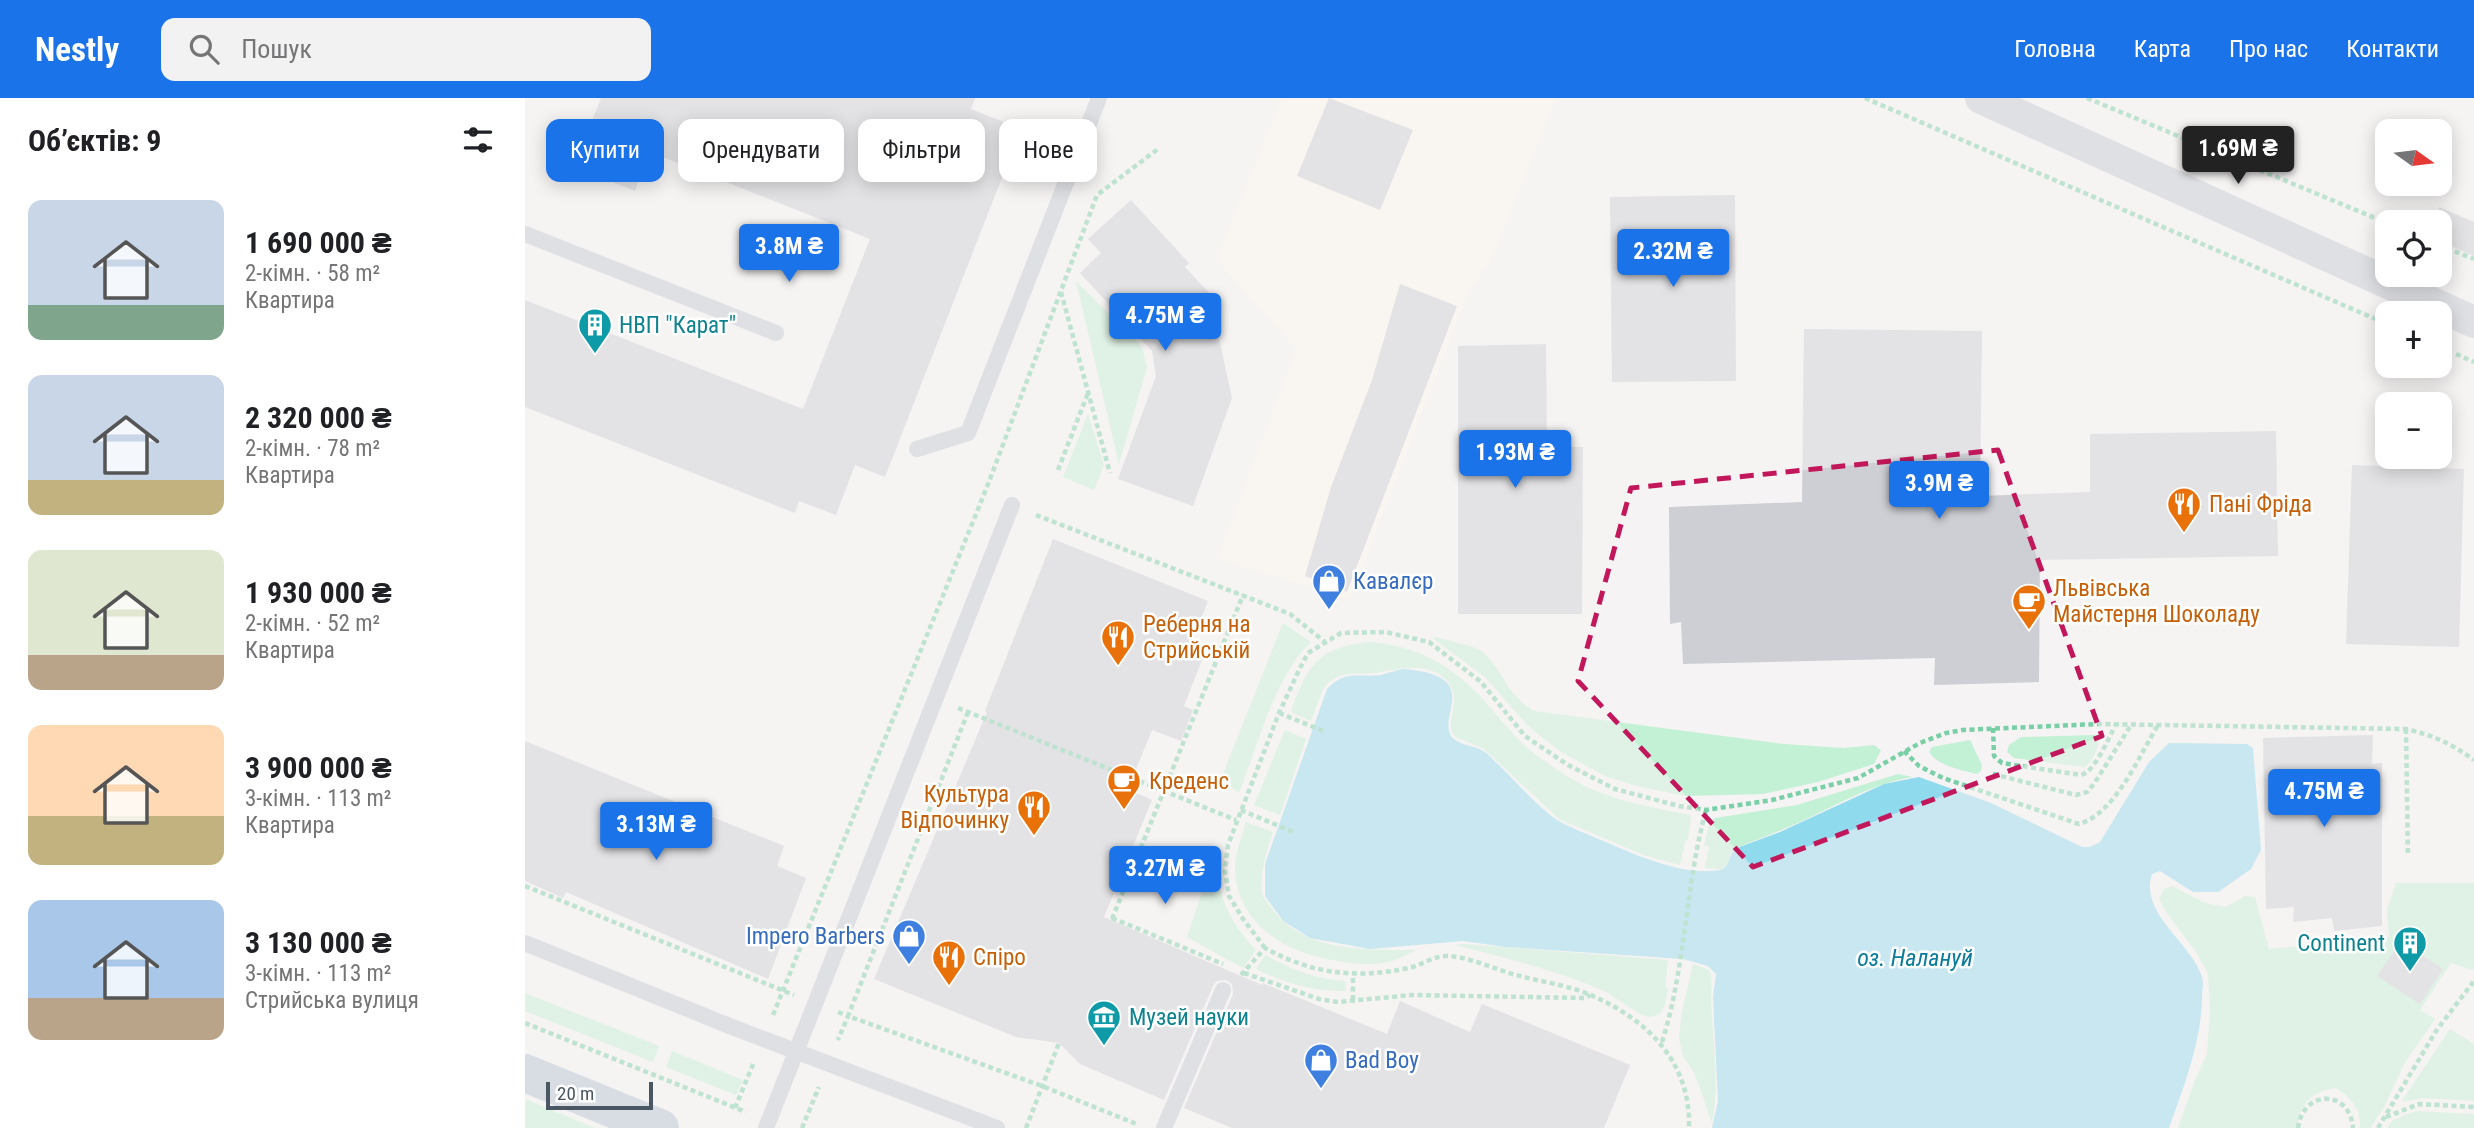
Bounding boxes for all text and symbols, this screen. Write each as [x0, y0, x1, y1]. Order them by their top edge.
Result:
search box [161, 18, 651, 81]
text: Nestly [35, 30, 119, 69]
icon: search [185, 30, 223, 68]
text: Пошук [241, 34, 312, 64]
text: Головна [2014, 35, 2096, 63]
text: Карта [2134, 35, 2191, 63]
text: Про нас [2229, 35, 2308, 63]
text: Контакти [2346, 35, 2439, 63]
chip: Купити [546, 119, 664, 182]
chip: Орендувати [678, 119, 844, 182]
chip: Фільтри [858, 119, 985, 182]
chip: Нове [999, 119, 1097, 182]
north arrow [2375, 119, 2452, 196]
map controls [2375, 119, 2452, 469]
icon: filters [459, 121, 497, 159]
text: Об’єктів: 9 [28, 123, 162, 158]
pin: 1.69M ₴ [2173, 126, 2303, 186]
text: 1.69M ₴ [2198, 135, 2278, 162]
button: locate [2375, 210, 2452, 287]
text: 1 690 000 ₴ [245, 225, 392, 260]
pin: 3.8M ₴ [732, 225, 846, 284]
icon: home [84, 228, 168, 312]
pin: 2.32M ₴ [1608, 230, 1738, 289]
text: 3.8M ₴ [755, 233, 823, 260]
text: 2.32M ₴ [1633, 238, 1713, 265]
text: 2-кімн. · 58 m² [245, 260, 380, 287]
text: Квартира [245, 287, 335, 314]
pin: 4.75M ₴ [1100, 294, 1230, 353]
button: + [2375, 301, 2452, 378]
text: 4.75M ₴ [1125, 302, 1205, 329]
building icon: НВП "Карат" [576, 306, 614, 355]
place label: НВП "Карат" [619, 312, 736, 339]
button: − [2375, 392, 2452, 469]
text: 2 320 000 ₴ [245, 400, 392, 435]
icon: home [84, 403, 168, 487]
pin: 1.93M ₴ [1450, 430, 1580, 490]
text: 2-кімн. · 78 m² [245, 435, 380, 462]
text: 1.93M ₴ [1475, 439, 1555, 466]
text: Квартира [245, 462, 335, 489]
pin: 3.9M ₴ [1882, 462, 1996, 521]
text: 3.9M ₴ [1905, 470, 1973, 497]
restaurant icon: Пані Фріда [2165, 485, 2203, 534]
place label: Пані Фріда [2209, 491, 2312, 518]
shop icon: Кавалєр [1310, 562, 1348, 611]
place label: Кавалєр [1353, 568, 1433, 595]
text: 1 930 000 ₴ [245, 575, 392, 610]
place label: Львівська Майстерня Шоколаду [2053, 575, 2260, 628]
icon: home [84, 578, 168, 662]
cafe icon: Львівська Майстерня Шоколаду [2010, 582, 2048, 631]
text: 2-кімн. · 52 m² [245, 610, 380, 637]
place label: Реберня на Стрийській [1143, 611, 1250, 664]
restaurant icon: Реберня на Стрийській [1099, 618, 1137, 667]
text: Квартира [245, 637, 335, 664]
text: 3 900 000 ₴ [245, 750, 392, 785]
icon: home [84, 753, 168, 837]
cafe icon: Креденс [1105, 762, 1143, 811]
place label: Креденс [1149, 768, 1229, 795]
pin: 4.75M ₴ [2259, 770, 2389, 829]
text: 4.75M ₴ [2284, 778, 2364, 805]
place label: Культура Відпочинку [900, 781, 1009, 834]
text: 3-кімн. · 113 m² [245, 785, 391, 812]
restaurant icon: Культура Відпочинку [1015, 788, 1053, 837]
pin: 3.13M ₴ [591, 802, 721, 862]
text: 3.13M ₴ [616, 811, 696, 838]
text: Квартира [245, 812, 335, 839]
pin: 3.27M ₴ [1100, 846, 1230, 906]
text: 3.27M ₴ [1125, 855, 1205, 882]
shop icon: Impero Barbers [890, 917, 928, 966]
place label: Impero Barbers [746, 923, 885, 950]
building icon: Continent [2391, 924, 2429, 973]
text: 3 130 000 ₴ [245, 925, 392, 960]
icon: home [84, 928, 168, 1012]
place label: Continent [2297, 930, 2385, 957]
restaurant icon: Спіро [930, 938, 968, 987]
place label: Спіро [973, 944, 1026, 971]
water label: оз. Налануй [1857, 944, 1973, 972]
text: 3-кімн. · 113 m² [245, 960, 391, 987]
text: Стрийська вулиця [245, 987, 419, 1014]
museum icon: Музей науки [1085, 998, 1123, 1047]
place label: Музей науки [1129, 1004, 1249, 1031]
shop icon: Bad Boy [1302, 1041, 1340, 1090]
place label: Bad Boy [1345, 1047, 1419, 1074]
scale bar [546, 1079, 653, 1111]
text: 20 m [557, 1082, 594, 1105]

